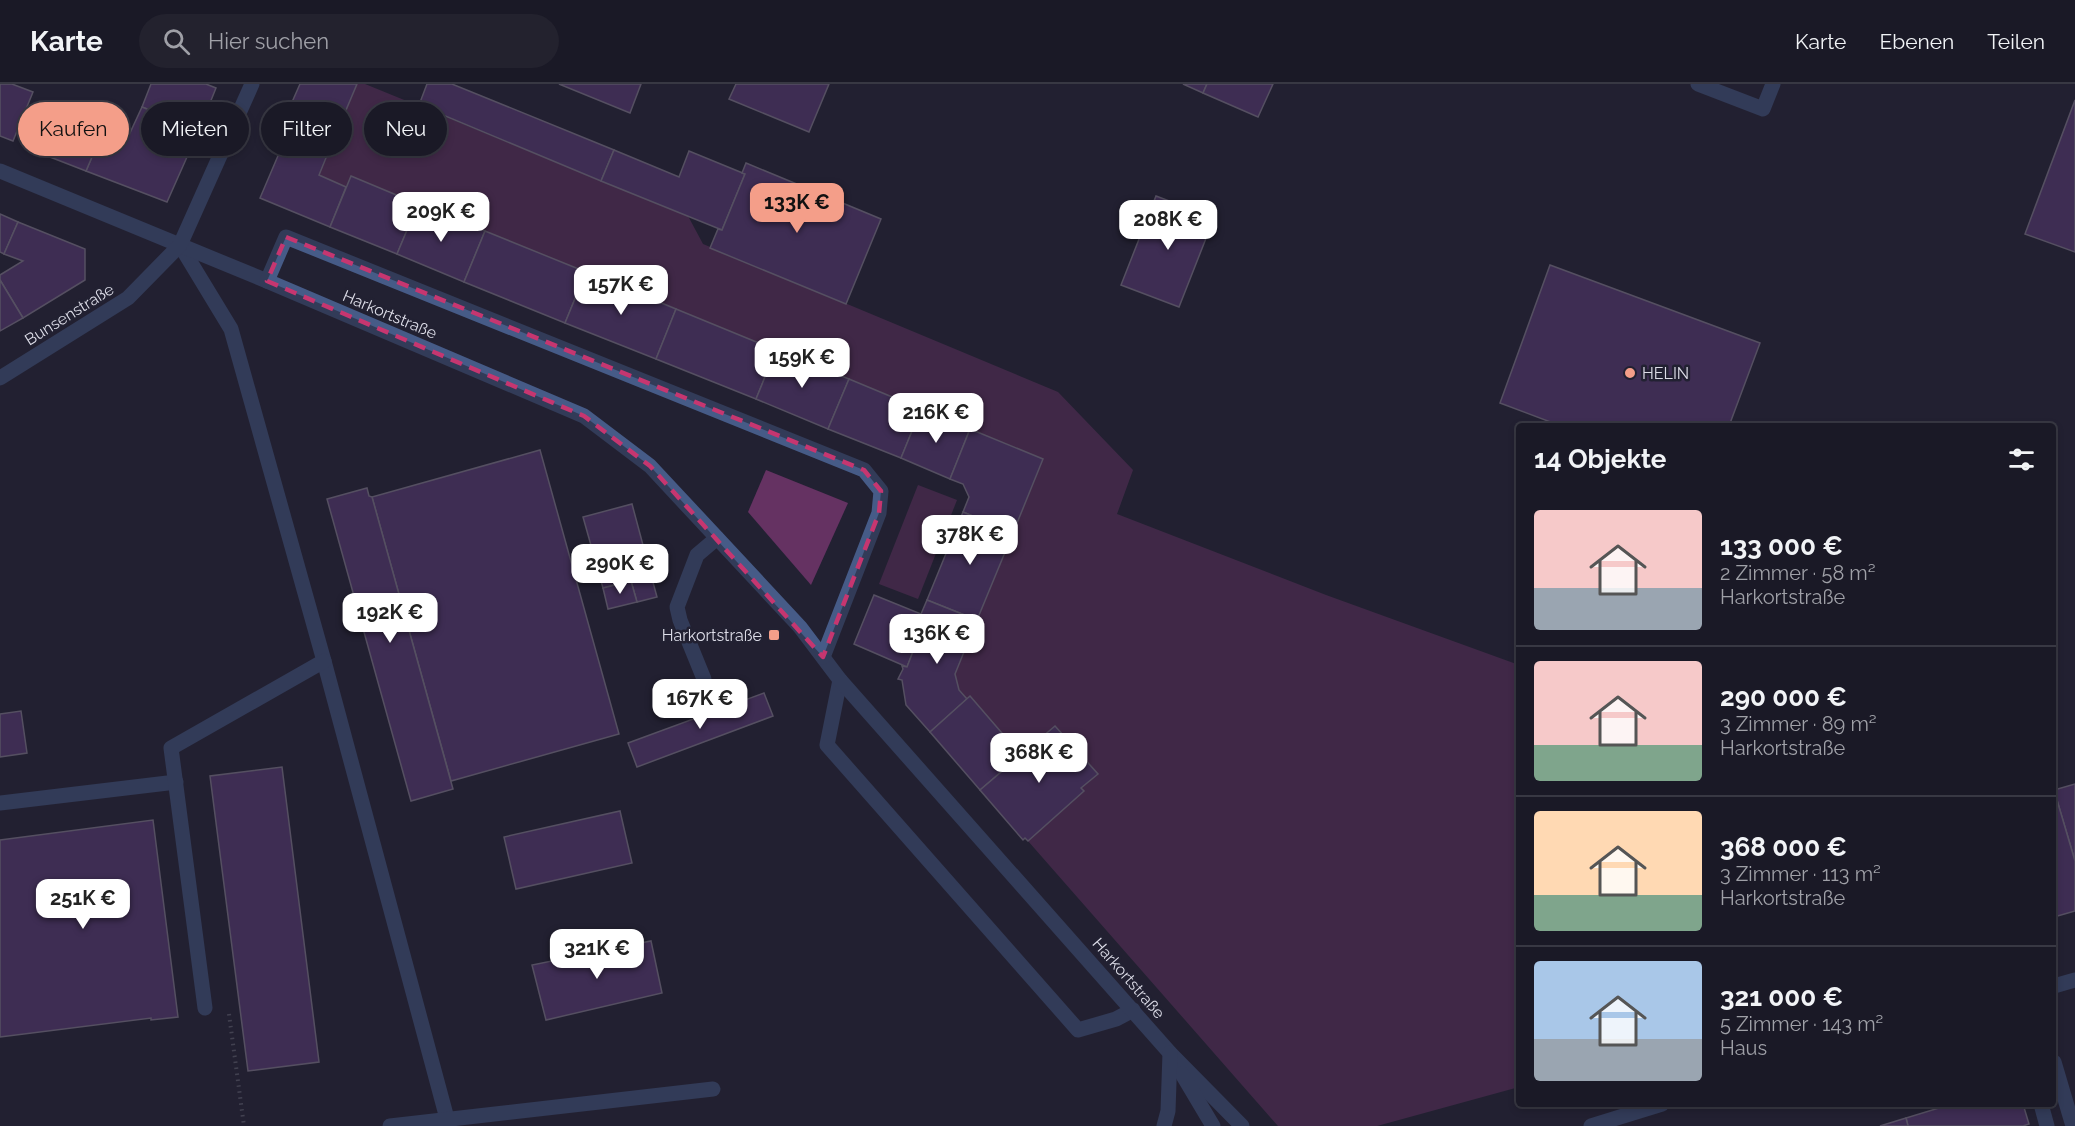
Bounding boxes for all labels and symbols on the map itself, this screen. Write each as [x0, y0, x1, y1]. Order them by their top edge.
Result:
pin: 133K € [748, 183, 846, 234]
pin: 209K € [392, 192, 490, 243]
pin: 208K € [1119, 200, 1217, 251]
pin: 157K € [572, 265, 670, 316]
street label: Bunsenstraße [21, 279, 117, 349]
street label: Harkortstraße [340, 286, 440, 343]
pin: 159K € [753, 338, 851, 389]
place label: HELIN [1642, 364, 1689, 383]
marker: HELIN [1623, 366, 1637, 380]
pin: 216K € [887, 393, 985, 444]
pin: 378K € [921, 515, 1019, 566]
pin: 290K € [571, 544, 669, 595]
pin: 192K € [341, 593, 439, 644]
pin: 136K € [888, 614, 986, 665]
place label: Harkortstraße [662, 626, 762, 645]
marker: Harkortstraße [767, 628, 781, 642]
pin: 167K € [651, 679, 749, 730]
pin: 368K € [990, 733, 1088, 784]
pin: 251K € [34, 879, 132, 930]
pin: 321K € [548, 929, 646, 980]
street label: Harkortstraße [1089, 934, 1169, 1022]

